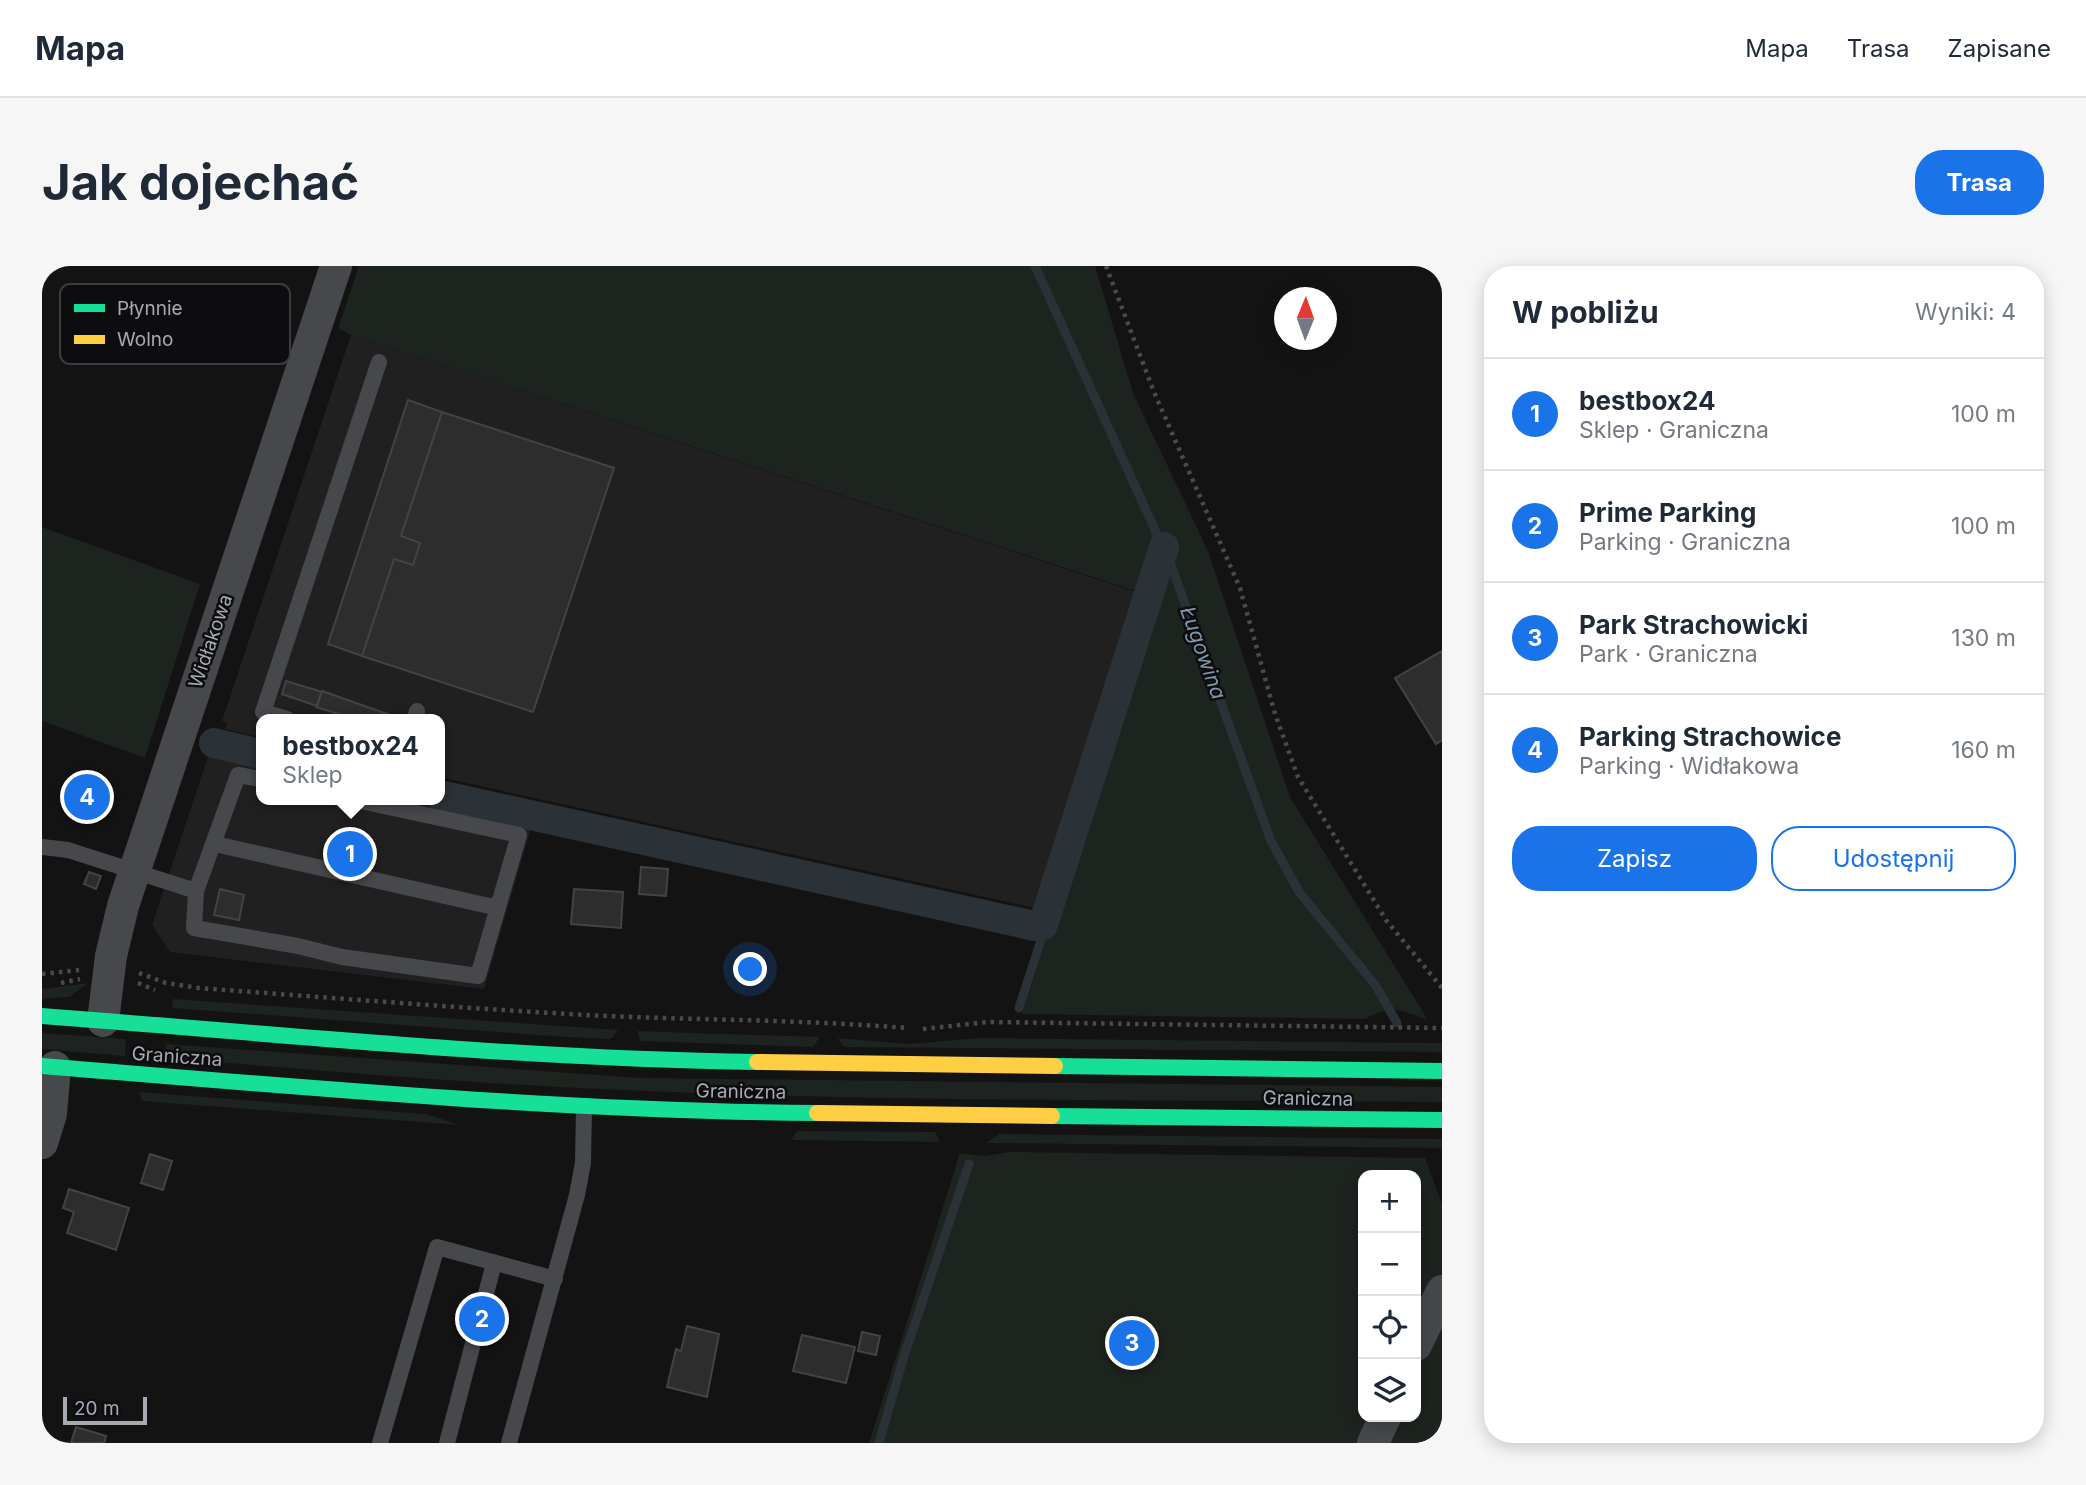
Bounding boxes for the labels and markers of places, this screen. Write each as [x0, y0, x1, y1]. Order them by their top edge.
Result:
pin: 4 [64, 771, 110, 823]
pin: 1 [327, 828, 373, 880]
pin: 2 [459, 1293, 505, 1345]
pin: 3 [1109, 1317, 1155, 1369]

